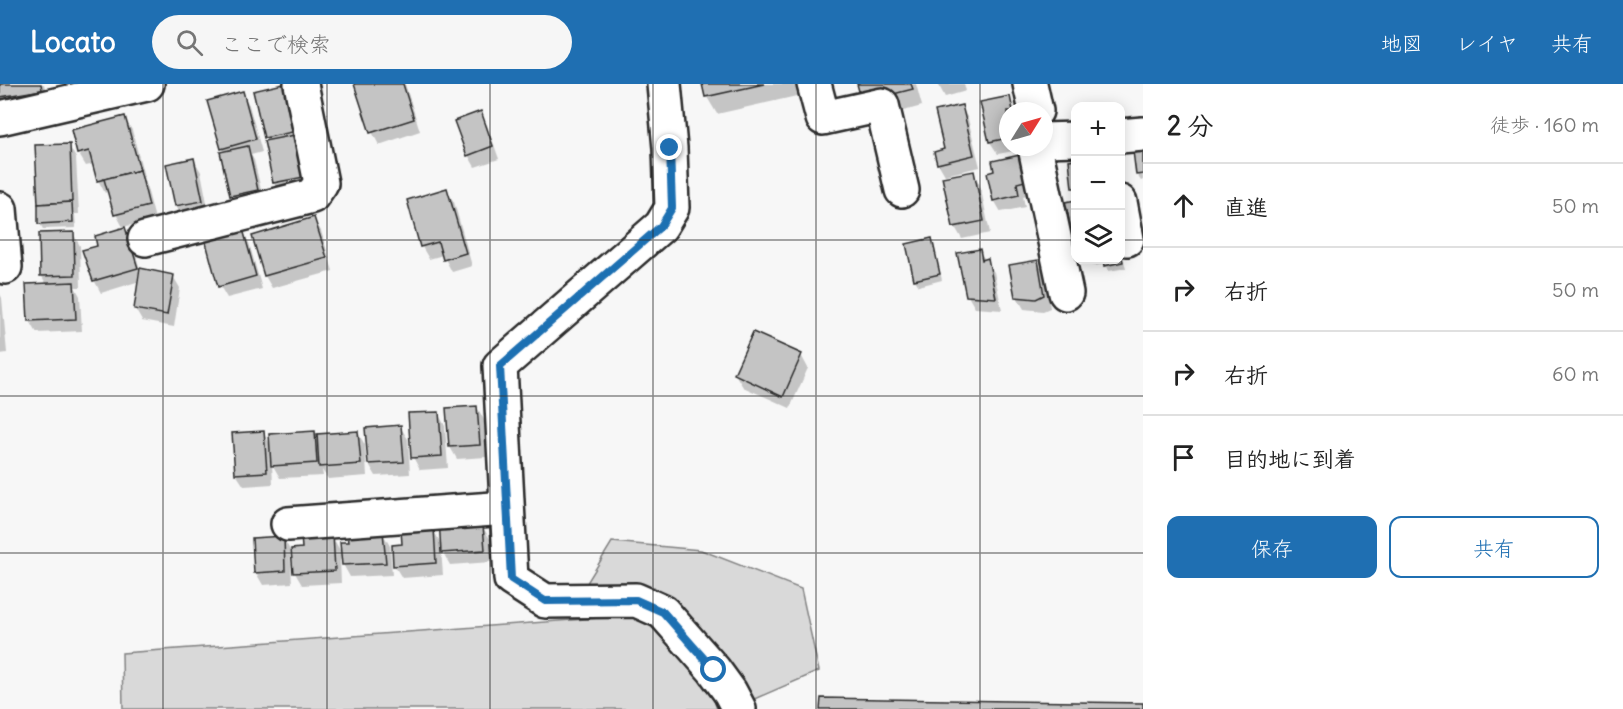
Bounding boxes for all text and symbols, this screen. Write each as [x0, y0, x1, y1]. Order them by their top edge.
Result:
search box [152, 15, 572, 69]
text: Locato [30, 24, 116, 60]
icon: search [173, 26, 206, 59]
text: ここで検索 [221, 30, 331, 58]
text: 地図 [1381, 30, 1423, 57]
text: レイヤ [1456, 30, 1518, 57]
text: 共有 [1551, 30, 1593, 57]
north arrow [999, 102, 1053, 156]
map controls [1071, 102, 1125, 264]
button: + [1071, 102, 1125, 156]
text: 2 分 [1167, 109, 1213, 142]
text: 徒歩 · 160 m [1490, 112, 1599, 137]
route end [656, 134, 682, 160]
button: − [1071, 156, 1125, 210]
icon: ahead [1167, 189, 1200, 222]
text: 直進 [1224, 193, 1268, 221]
text: 50 m [1552, 193, 1599, 218]
button: layers [1071, 210, 1125, 264]
icon: right [1167, 273, 1200, 306]
text: 右折 [1224, 277, 1268, 305]
text: 50 m [1552, 277, 1599, 302]
icon: right [1167, 357, 1200, 390]
text: 右折 [1224, 361, 1268, 389]
text: 60 m [1552, 361, 1599, 386]
icon: arrive [1167, 441, 1200, 474]
text: 目的地に到着 [1224, 445, 1356, 473]
button: 保存 [1167, 516, 1377, 578]
button: 共有 [1389, 516, 1599, 578]
route start [700, 656, 726, 682]

